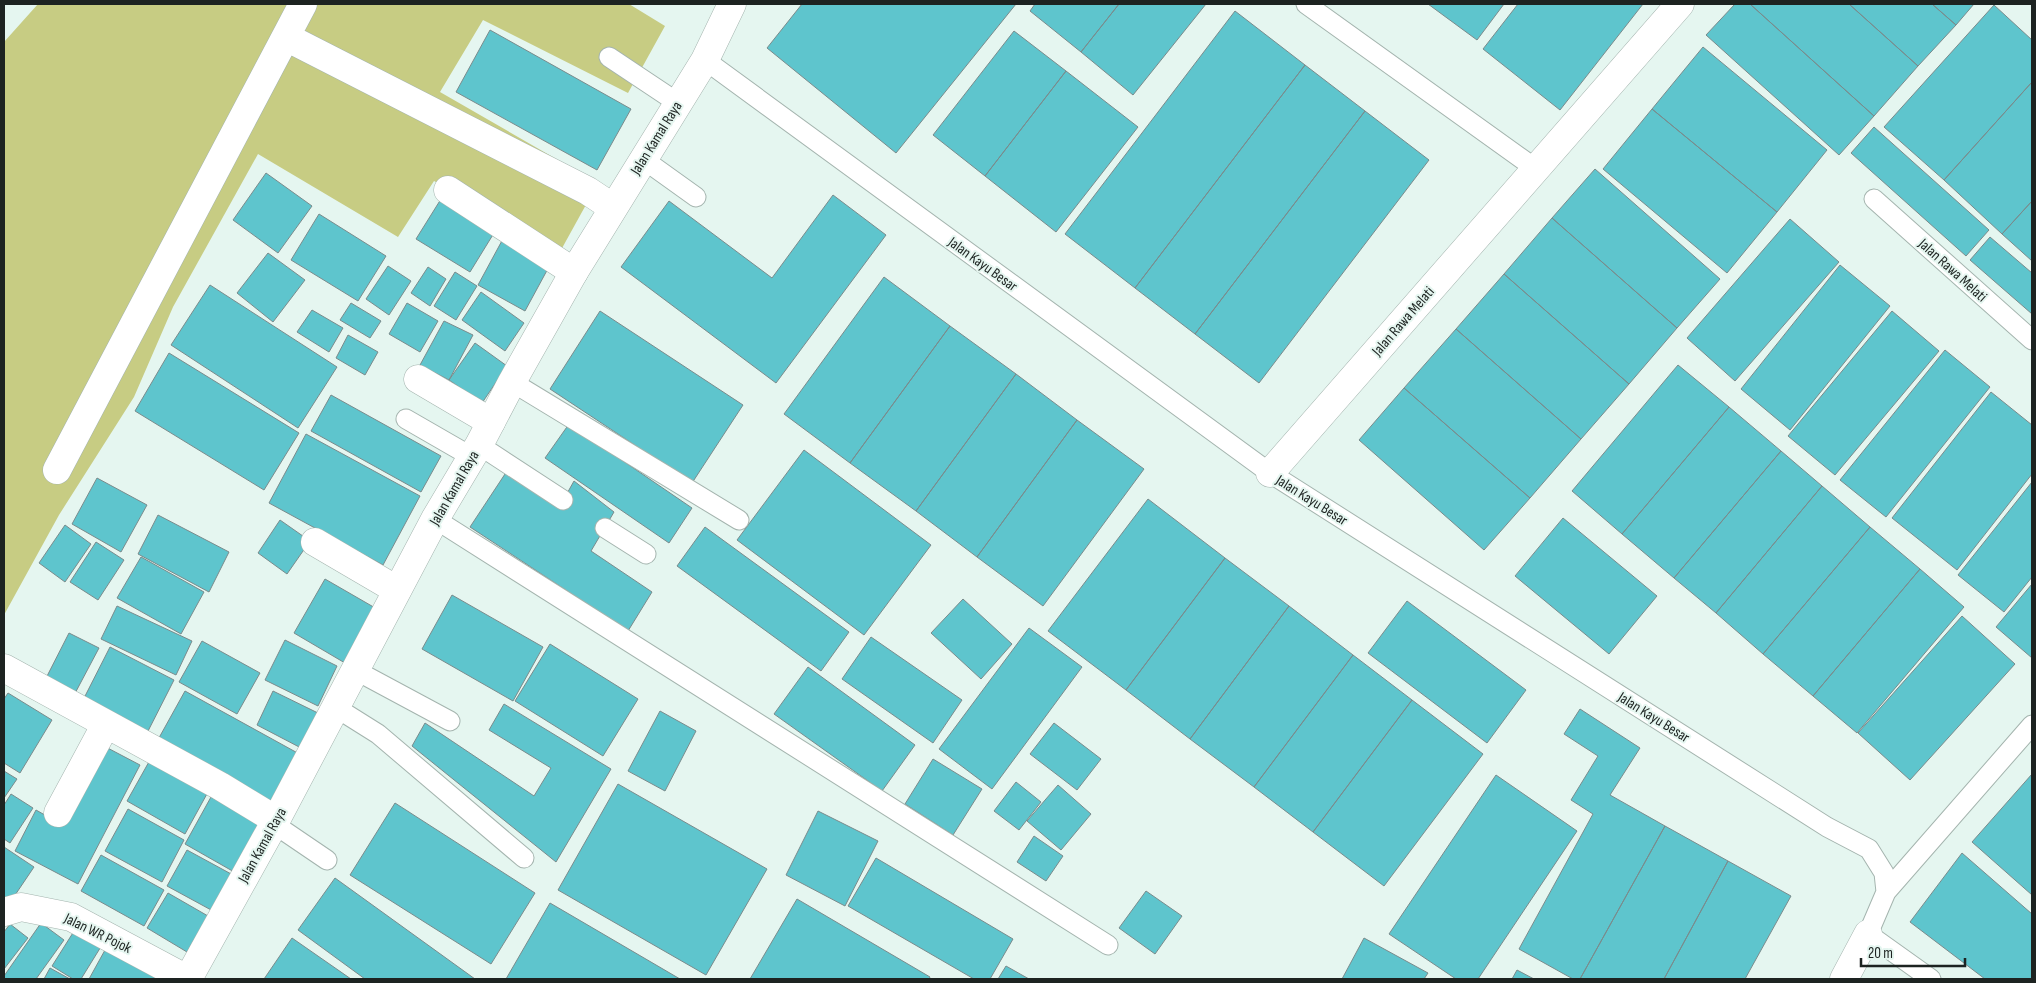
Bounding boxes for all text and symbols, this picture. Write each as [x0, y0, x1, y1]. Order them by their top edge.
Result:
street label: Jalan Kamal Raya [626, 98, 687, 179]
street label: Jalan Kayu Besar [943, 232, 1022, 296]
street label: Jalan Rawa Melati [1914, 234, 1991, 306]
street label: Jalan Rawa Melati [1367, 283, 1439, 361]
street label: Jalan Kamal Raya [425, 447, 484, 530]
street label: Jalan Kayu Besar [1271, 470, 1352, 530]
street label: Jalan Kayu Besar [1613, 687, 1694, 747]
street label: Jalan Kamal Raya [234, 804, 291, 887]
street label: Jalan WR Pojok [60, 909, 135, 958]
scale bar [1861, 936, 1965, 968]
text: 20 m [1868, 944, 1893, 963]

